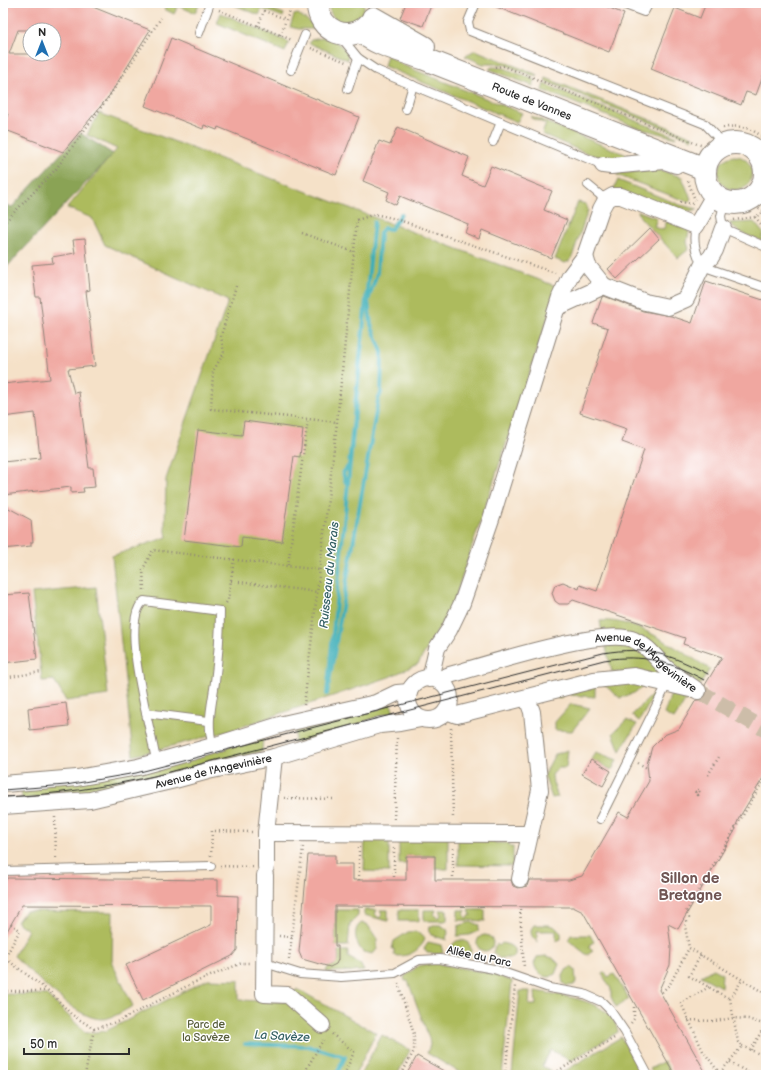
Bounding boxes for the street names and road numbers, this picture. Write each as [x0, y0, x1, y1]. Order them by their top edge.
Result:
street label: Route de Vannes [490, 80, 574, 123]
street label: Avenue de l'Angevinière [594, 631, 700, 696]
street label: Avenue de l'Angevinière [154, 752, 273, 791]
street label: Allée du Parc [446, 943, 512, 970]

